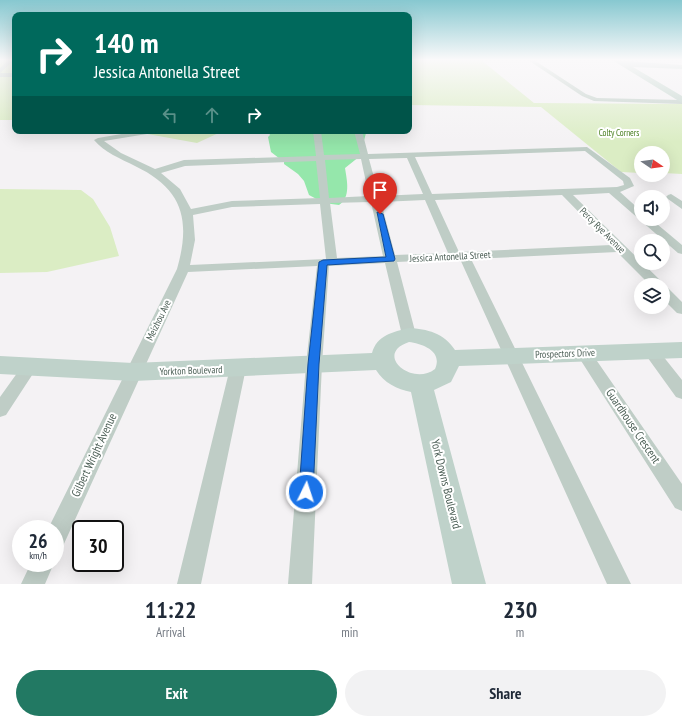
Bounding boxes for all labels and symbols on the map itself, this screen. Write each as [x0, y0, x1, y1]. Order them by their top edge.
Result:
park label: Colty Corners [599, 127, 639, 138]
north arrow [634, 146, 670, 182]
pin [363, 173, 397, 214]
street label: Percy Rye Avenue [577, 205, 628, 256]
street label: Jessica Antonella Street [408, 248, 491, 265]
street label: Meizhou Ave [143, 298, 174, 343]
street label: Prospectors Drive [535, 346, 595, 361]
street label: Yorkton Boulevard [159, 363, 223, 378]
street label: Guardhouse Crescent [603, 386, 664, 466]
street label: Gilbert Wright Avenue [68, 411, 120, 499]
street label: York Downs Boulevard [428, 438, 465, 530]
position arrow [285, 471, 327, 513]
speed limit sign: 30 [72, 520, 124, 572]

